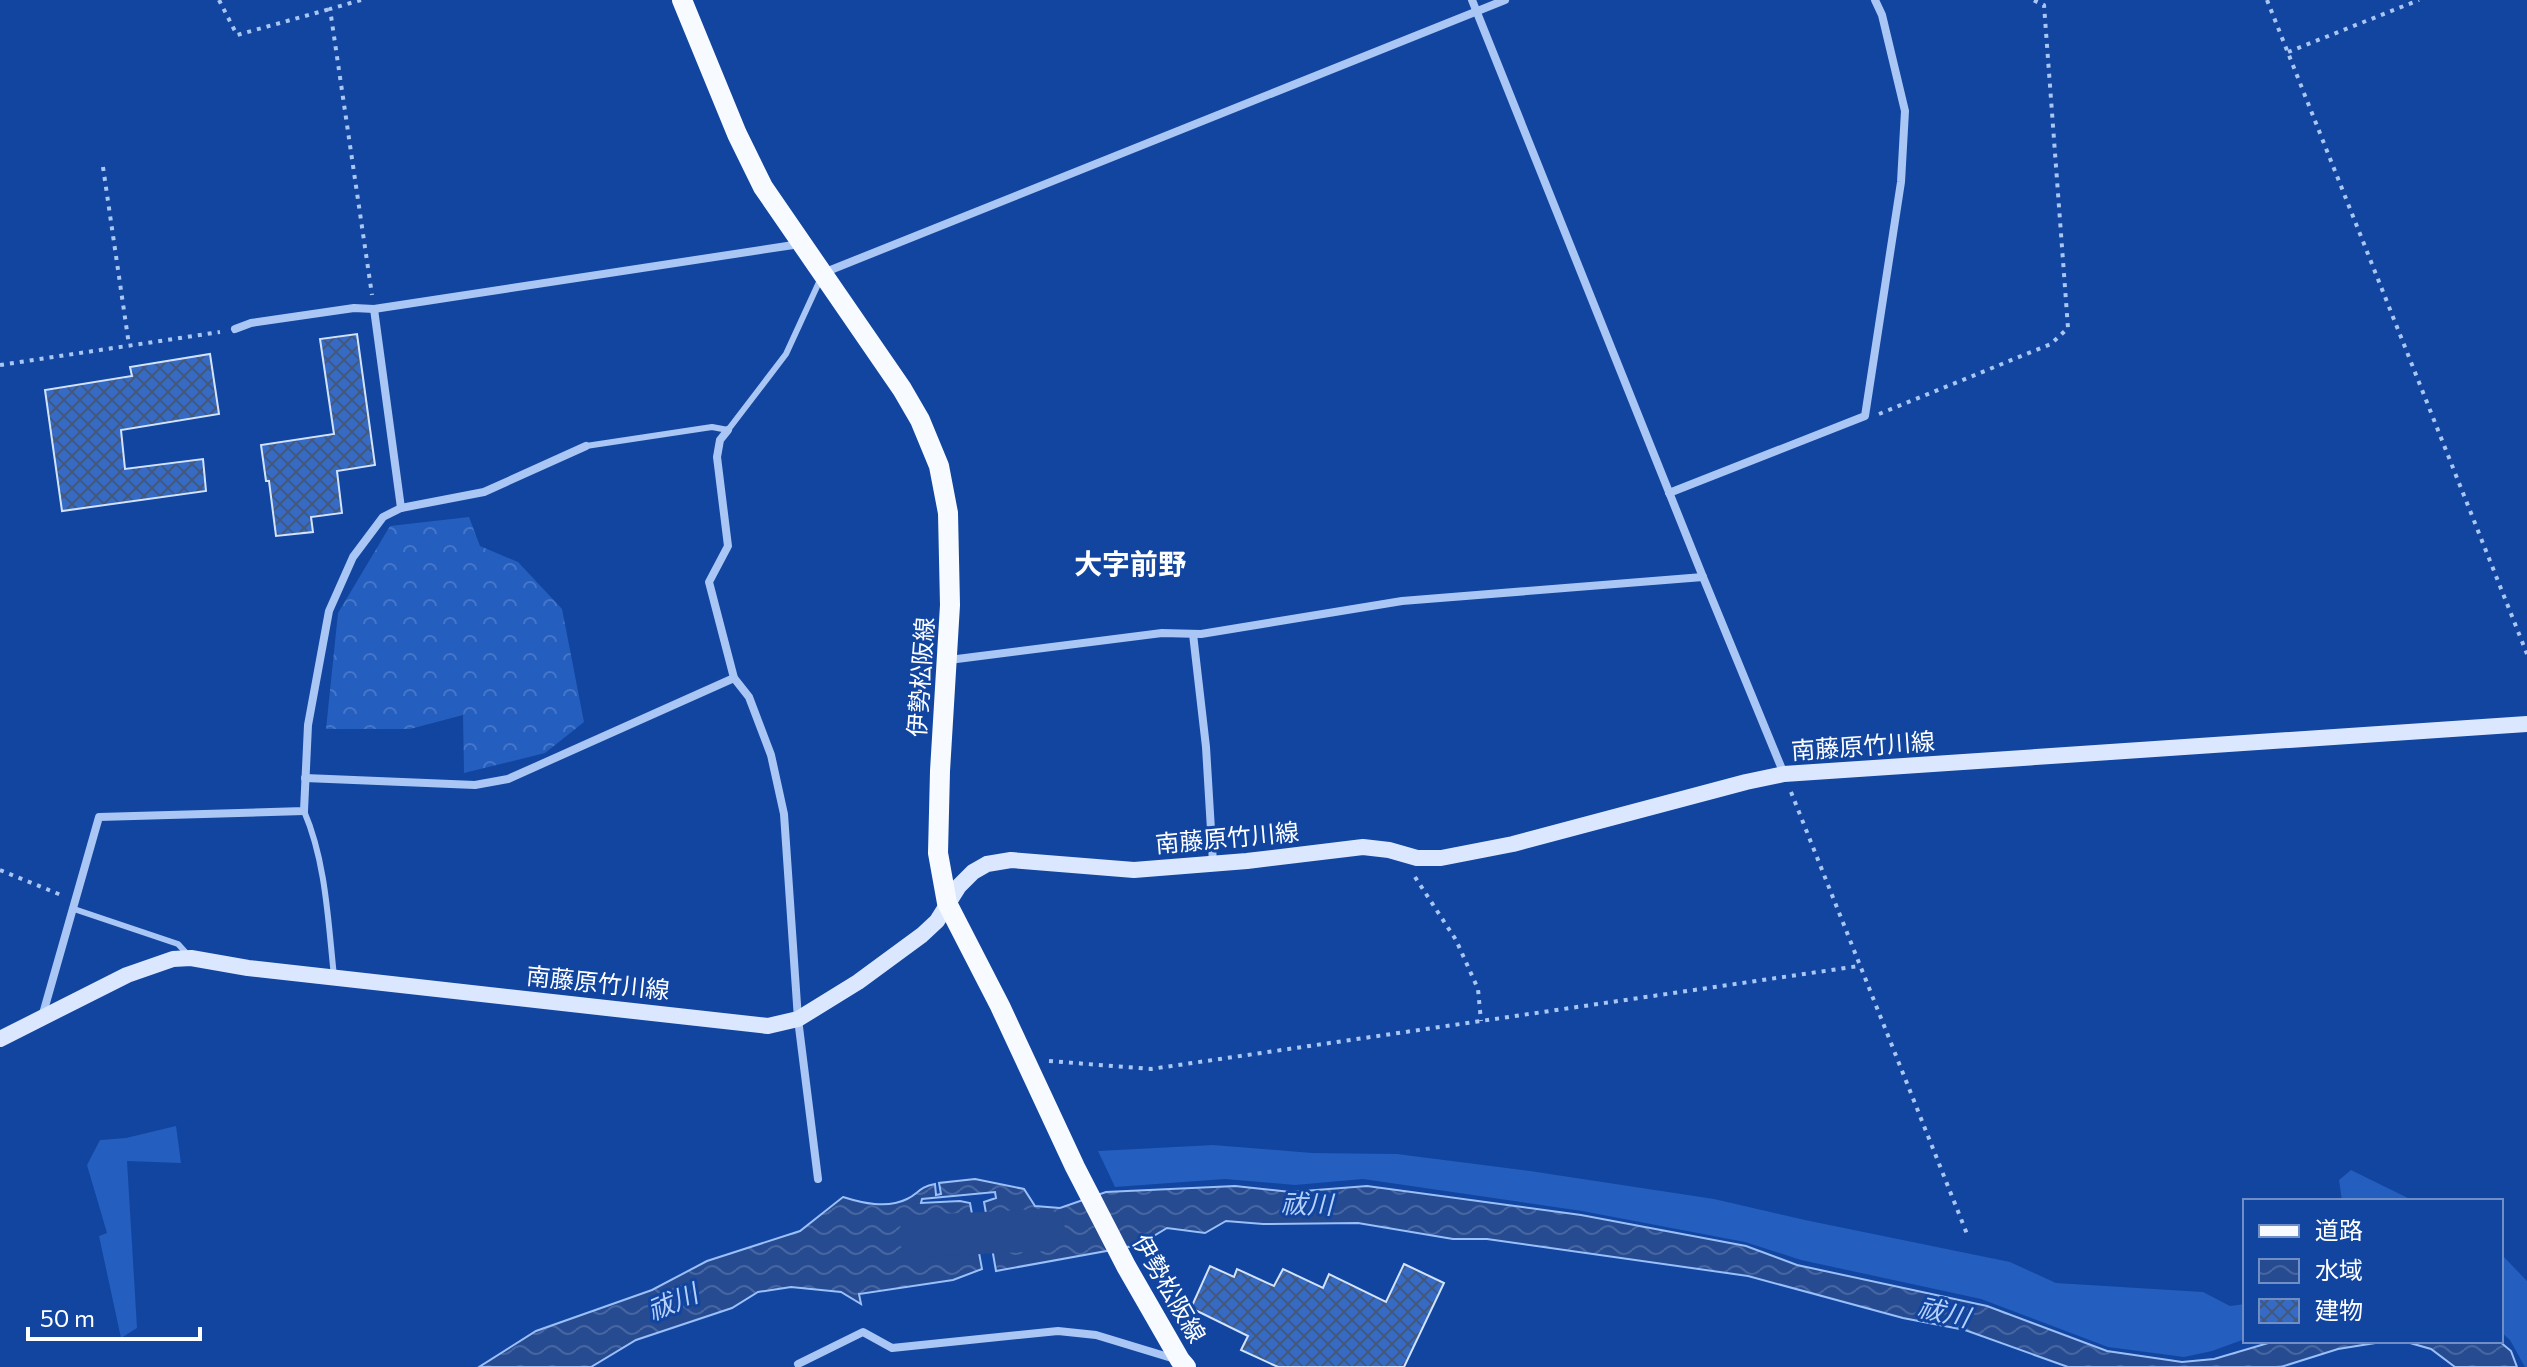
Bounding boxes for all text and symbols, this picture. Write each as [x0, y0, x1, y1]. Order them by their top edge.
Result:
district label: 大字前野 [1074, 546, 1186, 580]
street label: 伊勢松阪線 [901, 616, 939, 738]
street label: 南藤原竹川線 [1790, 726, 1936, 764]
street label: 南藤原竹川線 [1154, 816, 1300, 858]
street label: 南藤原竹川線 [525, 960, 671, 1004]
water label: 祓川 [1281, 1187, 1336, 1219]
legend [2243, 1199, 2503, 1343]
text: 道路 [2315, 1215, 2363, 1244]
street label: 伊勢松阪線 [1127, 1229, 1213, 1347]
text: 水域 [2315, 1255, 2363, 1284]
water label: 祓川 [642, 1275, 705, 1325]
water label: 祓川 [1915, 1290, 1976, 1333]
scale bar [28, 1291, 200, 1341]
text: 建物 [2315, 1295, 2363, 1324]
text: 50 m [40, 1303, 95, 1332]

